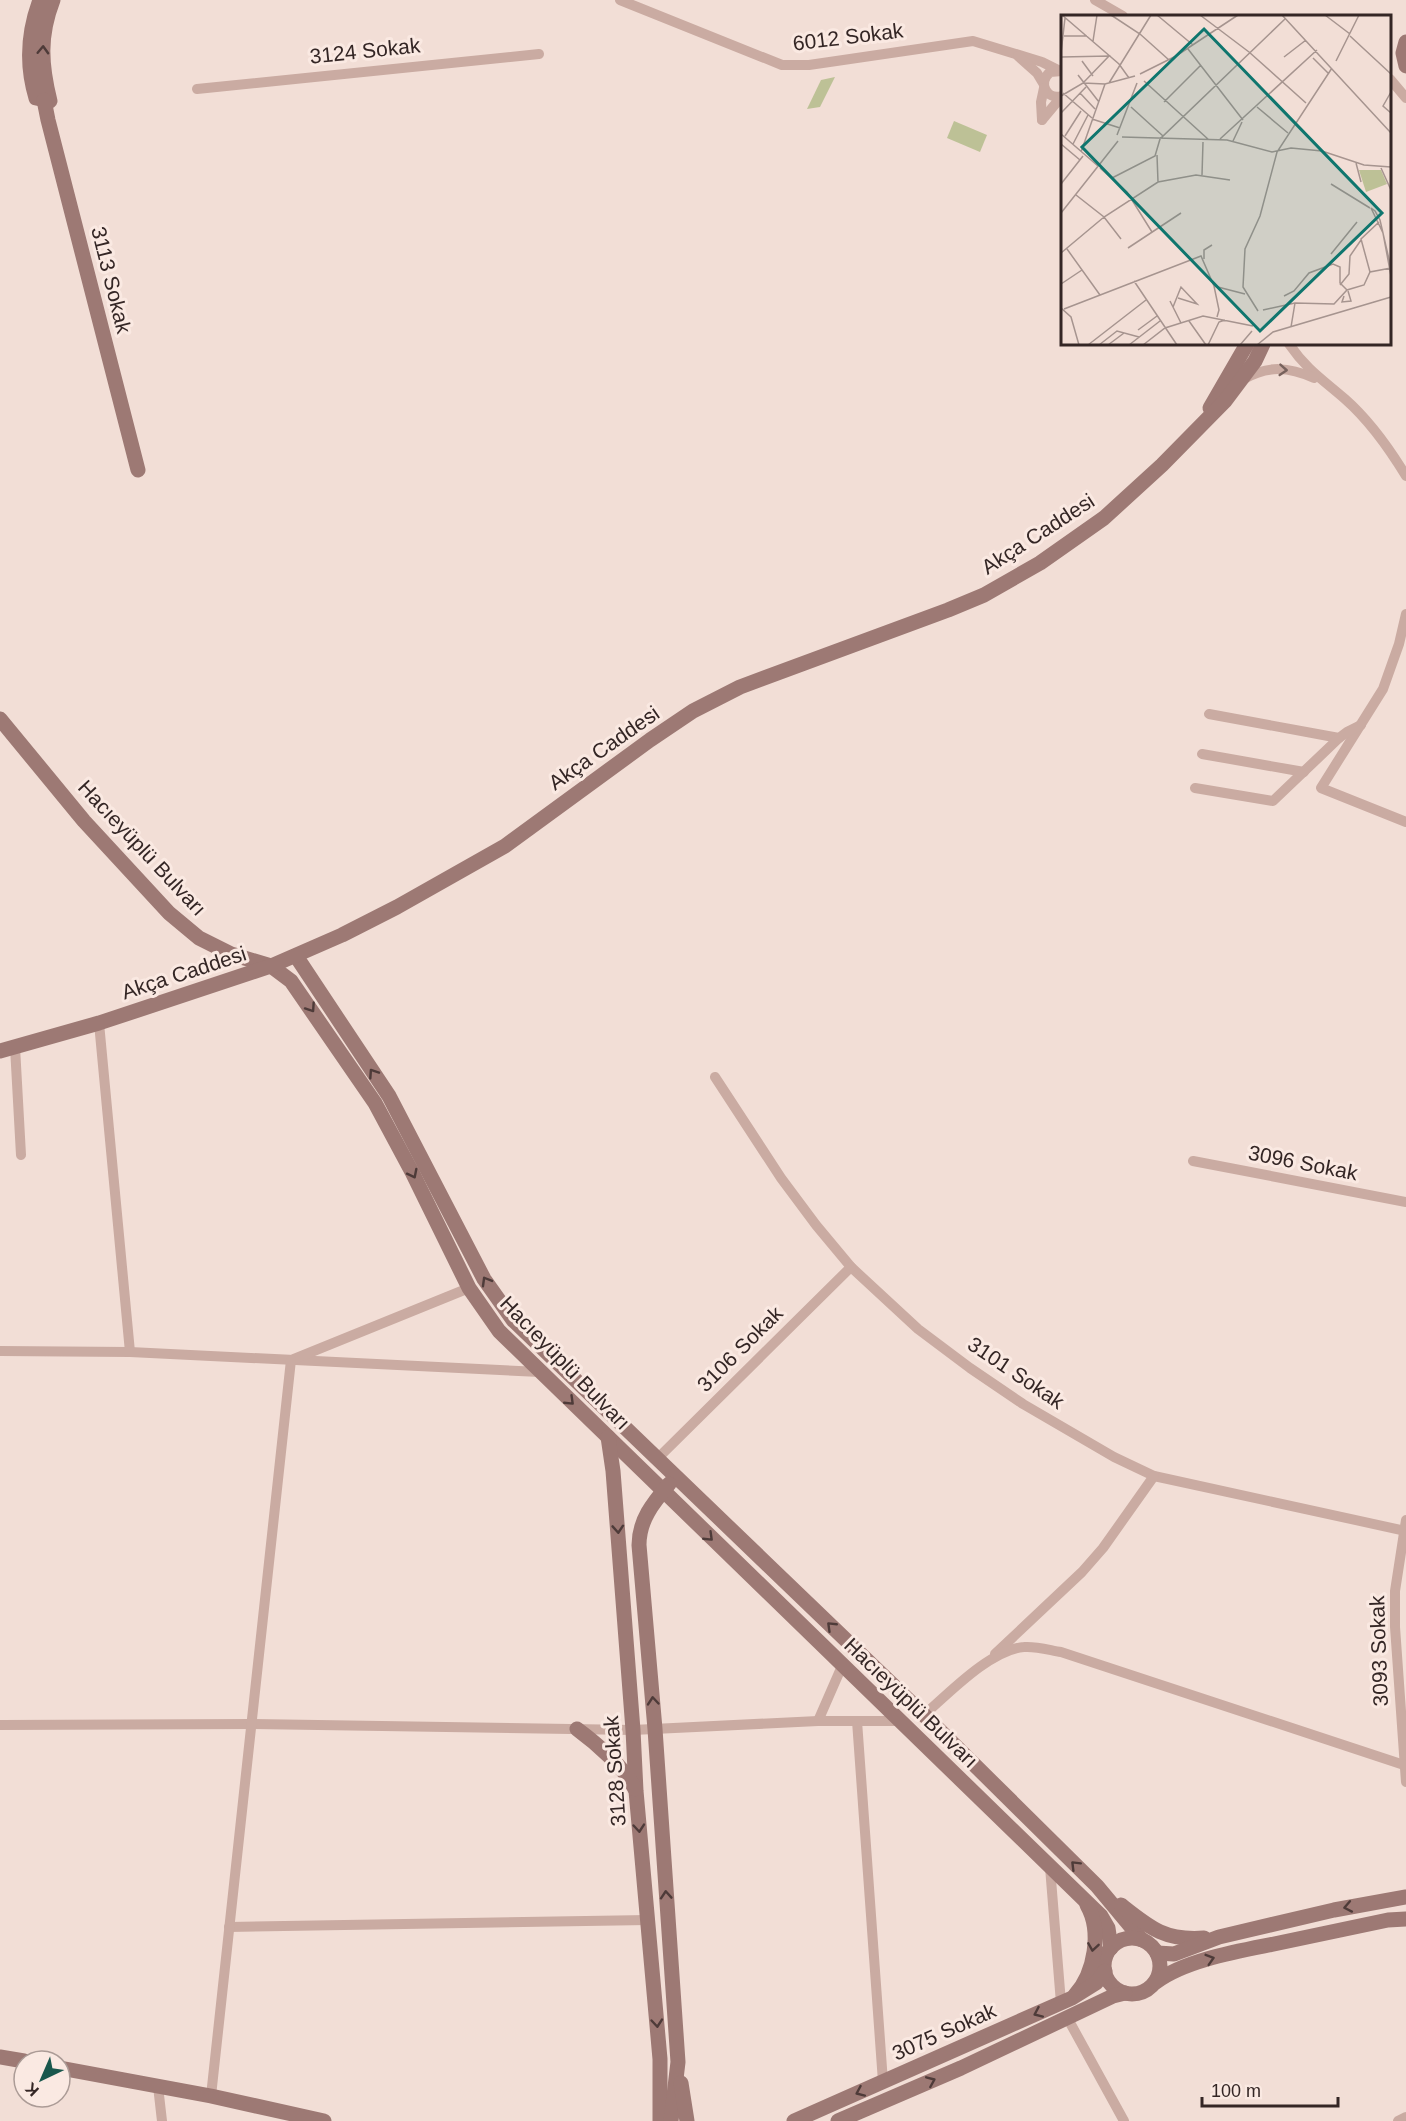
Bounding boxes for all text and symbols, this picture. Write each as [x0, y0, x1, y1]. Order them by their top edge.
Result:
inset map [1061, 15, 1391, 345]
street label: 6012 Sokak [791, 18, 905, 55]
street label: 3124 Sokak [309, 33, 422, 68]
one-way arrow [36, 46, 49, 55]
street label: 3113 Sokak [87, 224, 136, 336]
one-way arrow [1279, 363, 1288, 376]
street label: Akça Caddesi [977, 489, 1098, 579]
street label: Akça Caddesi [544, 701, 663, 794]
street label: Hacıeyüplü Bulvarı [74, 775, 211, 920]
street label: Akça Caddesi [119, 942, 249, 1003]
one-way arrow [304, 1002, 315, 1013]
one-way arrow [369, 1068, 380, 1079]
street label: 3096 Sokak [1246, 1141, 1360, 1184]
one-way arrow [406, 1168, 418, 1179]
one-way arrow [482, 1277, 493, 1287]
street label: Hacıeyüplü Bulvarı [496, 1291, 635, 1434]
street label: 3106 Sokak [692, 1301, 787, 1396]
street label: 3101 Sokak [964, 1332, 1069, 1413]
one-way arrow [563, 1394, 573, 1405]
one-way arrow [611, 1525, 624, 1534]
one-way arrow [702, 1530, 713, 1541]
street label: 3093 Sokak [1365, 1595, 1392, 1707]
one-way arrow [827, 1623, 838, 1634]
street label: Hacıeyüplü Bulvarı [840, 1633, 983, 1772]
one-way arrow [647, 1696, 660, 1705]
street label: 3128 Sokak [599, 1714, 630, 1827]
one-way arrow [632, 1824, 645, 1833]
one-way arrow [1072, 1862, 1083, 1873]
one-way arrow [660, 1891, 673, 1900]
one-way arrow [1344, 1900, 1354, 1913]
one-way arrow [1087, 1942, 1100, 1952]
one-way arrow [1204, 1954, 1214, 1967]
street label: 3075 Sokak [888, 1998, 1000, 2065]
one-way arrow [1034, 2005, 1045, 2017]
one-way arrow [650, 2018, 663, 2027]
north arrow [12, 2049, 72, 2109]
scale bar [1202, 2070, 1338, 2108]
one-way arrow [924, 2076, 935, 2088]
text: K [22, 2079, 42, 2100]
text: 100 m [1211, 2081, 1261, 2101]
one-way arrow [856, 2085, 867, 2097]

